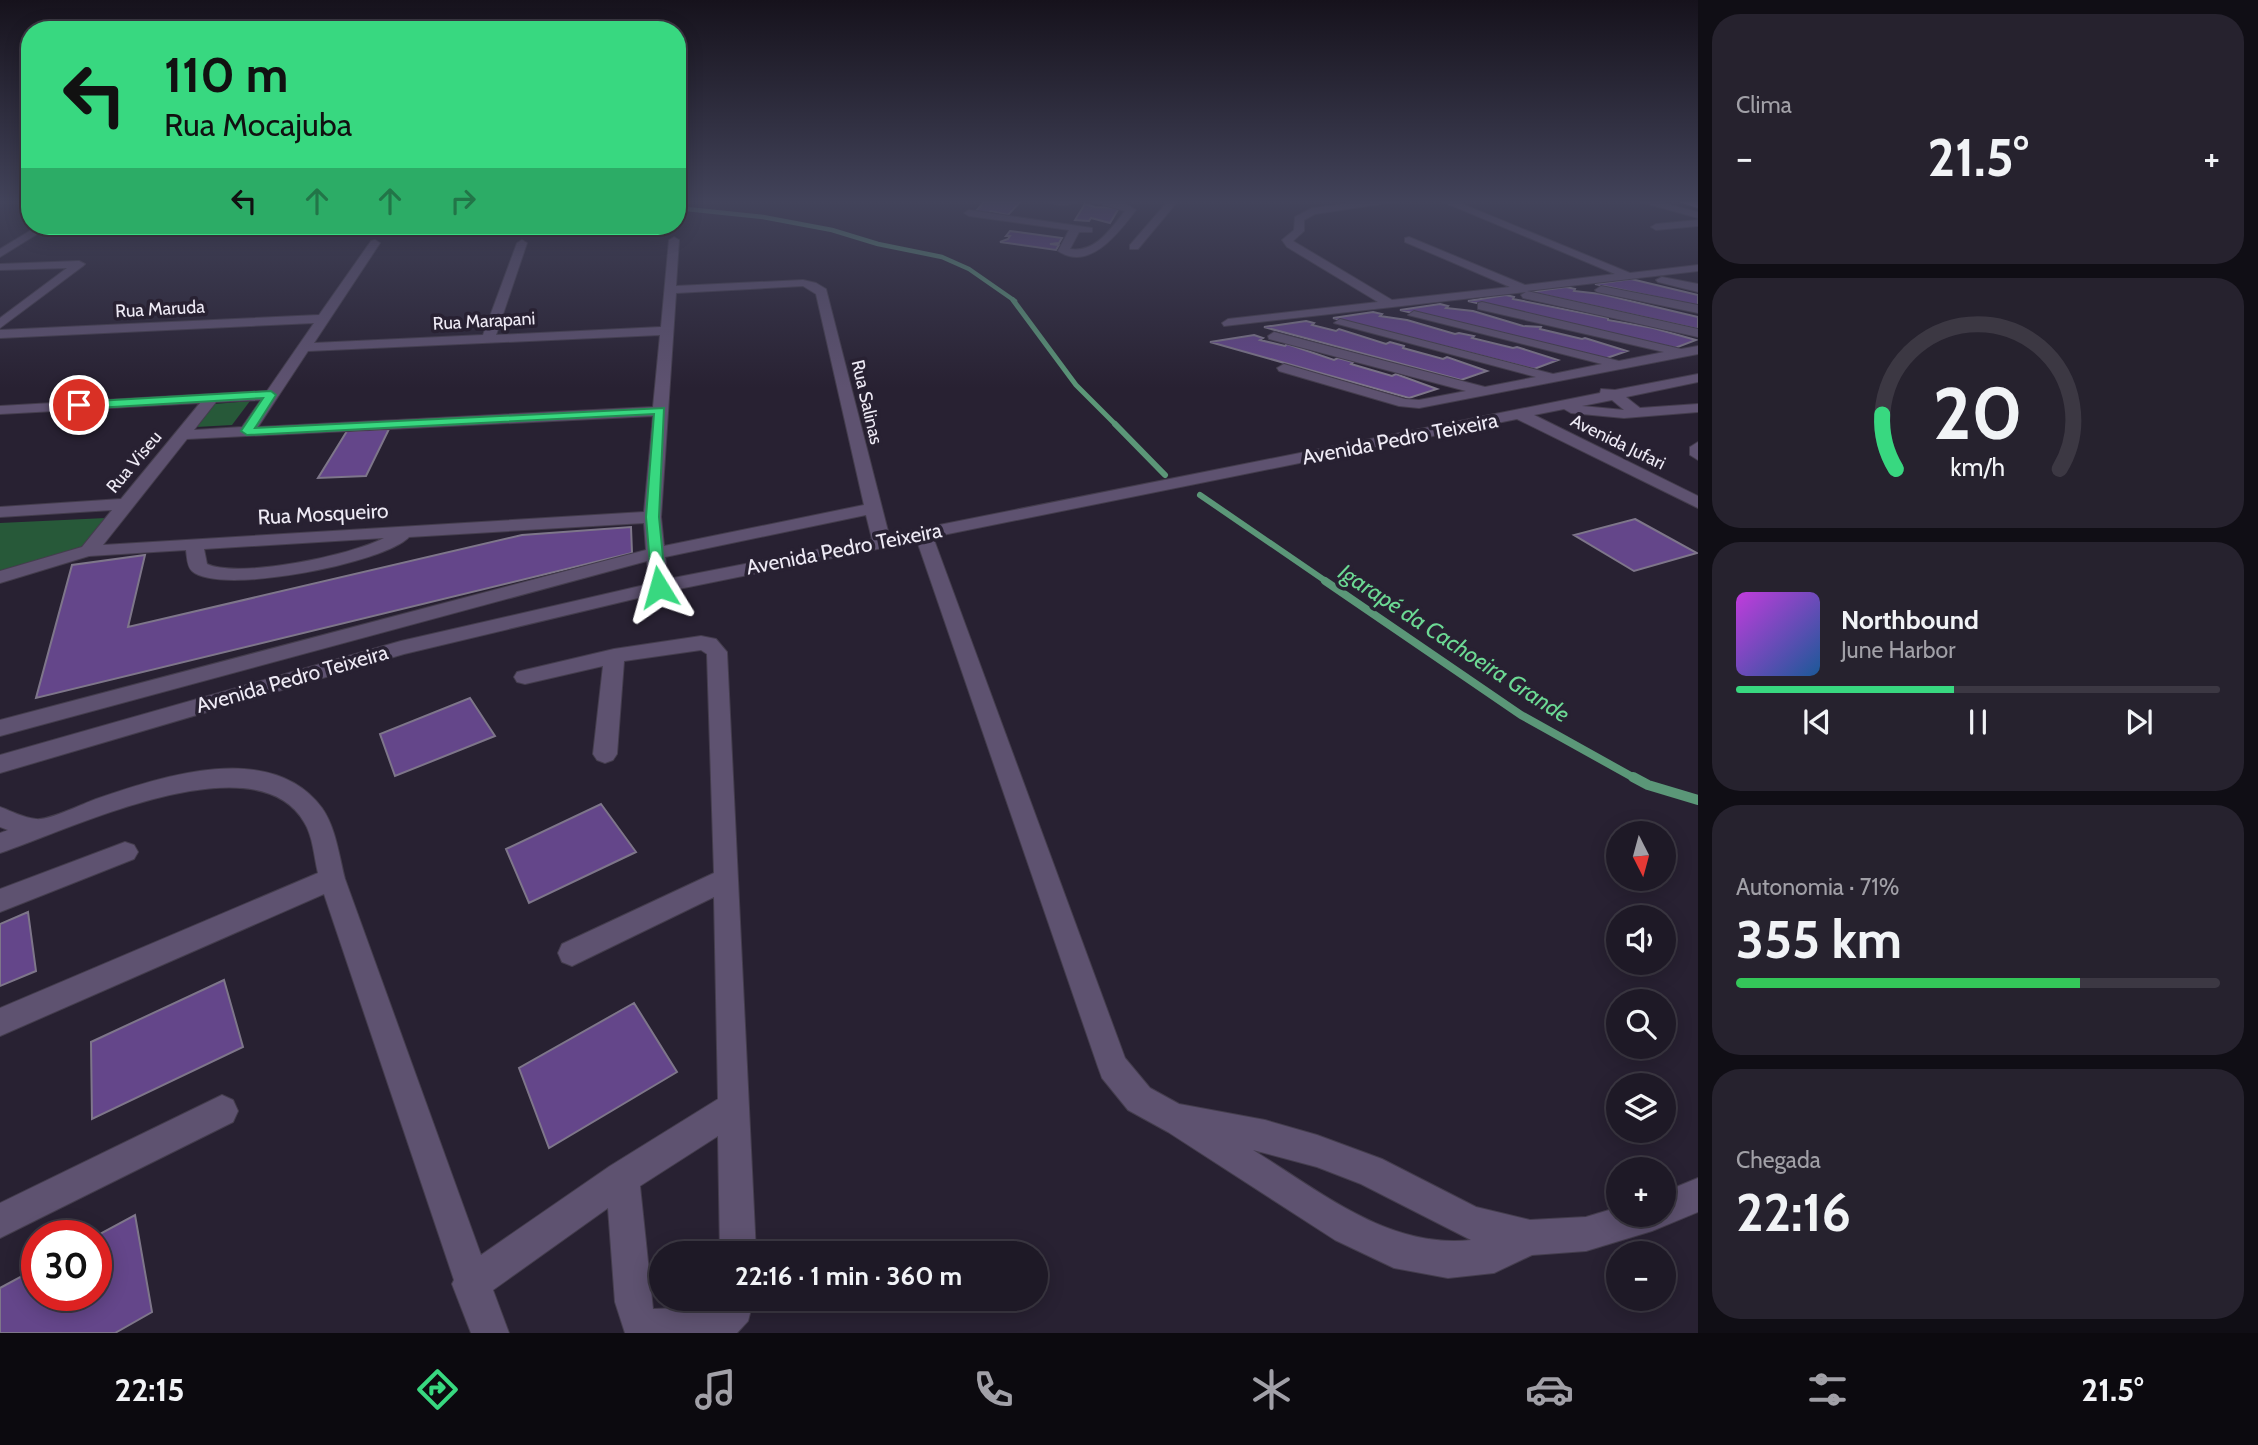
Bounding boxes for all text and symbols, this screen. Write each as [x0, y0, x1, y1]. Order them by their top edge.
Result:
text: 110 m [164, 45, 288, 104]
icon: left [49, 49, 140, 140]
text: Clima [1736, 91, 1792, 119]
text: Rua Mocajuba [164, 105, 352, 144]
text: 21.5° [1927, 126, 2029, 189]
text: − [1736, 134, 1753, 181]
text: + [2203, 134, 2220, 181]
icon: left [225, 182, 263, 220]
icon: ahead [298, 182, 336, 220]
icon: ahead [371, 182, 409, 220]
icon: right [444, 182, 482, 220]
street label: Rua Maruda [115, 296, 206, 322]
street label: Rua Marapani [432, 307, 536, 335]
street label: Rua Salinas [847, 358, 887, 446]
text: 20 [1933, 369, 2023, 457]
pin [49, 375, 109, 435]
icon: arrive [60, 386, 98, 424]
street label: Avenida Pedro Teixeira [1300, 407, 1500, 470]
street label: Avenida Jufari [1567, 410, 1669, 474]
street label: Rua Viseu [102, 426, 166, 498]
text: km/h [1951, 451, 2005, 481]
street label: Rua Mosqueiro [257, 498, 389, 529]
street label: Avenida Pedro Teixeira [744, 517, 944, 580]
position arrow [622, 550, 696, 624]
water label: Igarapé da Cachoeira Grande [1333, 558, 1575, 728]
text: Northbound [1841, 604, 1979, 636]
text: June Harbor [1841, 636, 1955, 664]
street label: Avenida Pedro Teixeira [193, 639, 391, 718]
icon: previous [1798, 703, 1836, 741]
icon: pause [1959, 703, 1997, 741]
icon: next [2120, 703, 2158, 741]
north arrow [1606, 821, 1676, 891]
map controls [1606, 821, 1676, 1311]
text: Autonomia · 71% [1736, 873, 1899, 901]
button: sound [1606, 905, 1676, 975]
text: 355 km [1736, 908, 1902, 971]
button: search [1606, 989, 1676, 1059]
button: layers [1606, 1073, 1676, 1143]
text: Chegada [1736, 1146, 1821, 1174]
button: + [1606, 1157, 1676, 1227]
text: 22:16 [1736, 1181, 1851, 1244]
speed limit sign: 30 [21, 1220, 112, 1311]
button: − [1606, 1241, 1676, 1311]
text: 22:16 · 1 min · 360 m [735, 1260, 962, 1292]
icon: directions [413, 1365, 462, 1414]
icon: music [691, 1365, 740, 1414]
icon: phone [969, 1365, 1018, 1414]
icon: climate [1247, 1365, 1296, 1414]
icon: car [1525, 1365, 1574, 1414]
icon: filters [1803, 1365, 1852, 1414]
text: 22:15 [114, 1370, 184, 1409]
text: 21.5° [2081, 1370, 2144, 1409]

